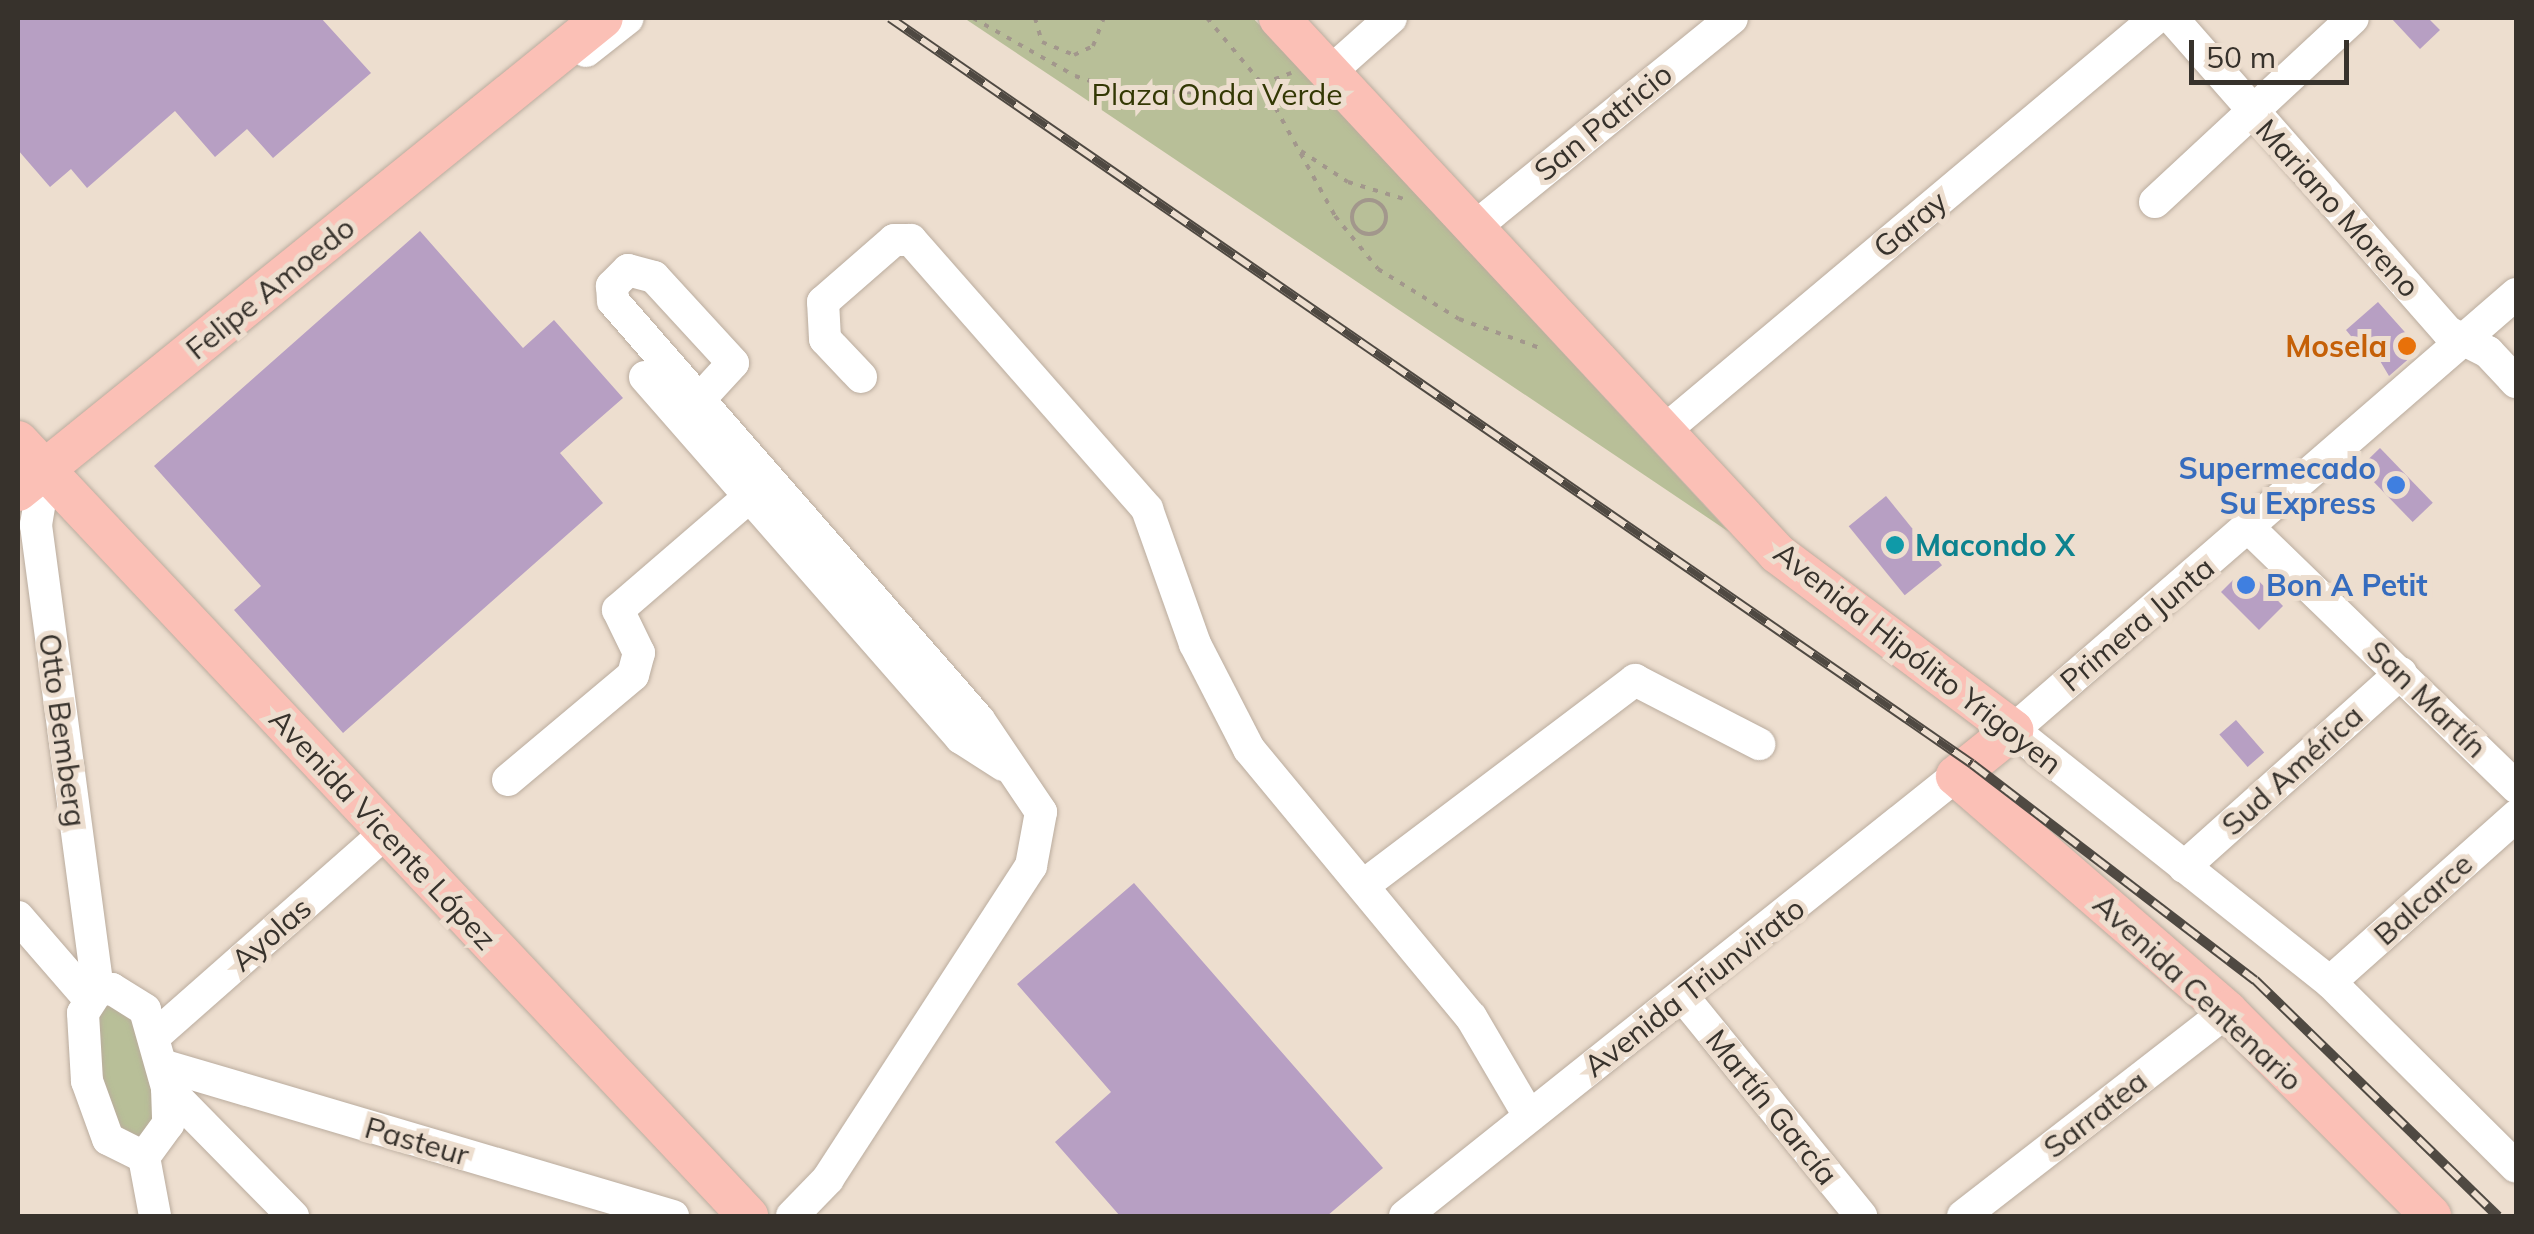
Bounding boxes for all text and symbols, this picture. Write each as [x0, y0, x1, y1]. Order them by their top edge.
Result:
scale bar [2194, 20, 2354, 82]
text: 50 m [2206, 38, 2276, 76]
street label: San Patricio [1527, 56, 1679, 188]
park label: Plaza Onda Verde [1091, 76, 1343, 112]
street label: Mariano Moreno [2249, 112, 2427, 304]
street label: Garay [1866, 183, 1954, 265]
street label: Felipe Amoedo [179, 209, 361, 367]
place label: Mosela [2285, 328, 2387, 364]
marker: Mosela [2396, 335, 2418, 357]
place label: Supermecado Su Express [2179, 450, 2376, 520]
marker: Supermecado Su Express [2385, 474, 2407, 496]
place label: Macondo X [1915, 527, 2075, 563]
street label: Avenida Hipólito Yrigoyen [1767, 534, 2069, 782]
marker: Macondo X [1884, 534, 1906, 556]
street label: Primera Junta [2053, 549, 2221, 699]
place label: Bon A Petit [2266, 567, 2428, 603]
marker: Bon A Petit [2235, 574, 2257, 596]
street label: Otto Bemberg [32, 631, 94, 829]
street label: San Martín [2360, 633, 2494, 765]
street label: Sud América [2214, 697, 2370, 843]
street label: Avenida Vicente López [262, 701, 504, 957]
street label: Balcarce [2366, 846, 2480, 952]
street label: Avenida Centenario [2086, 886, 2310, 1098]
street label: Ayolas [224, 890, 318, 978]
street label: Avenida Triunvirato [1577, 890, 1811, 1084]
street label: Martín García [1699, 1022, 1845, 1192]
street label: Sarratea [2036, 1063, 2154, 1165]
street label: Pasteur [361, 1109, 473, 1173]

